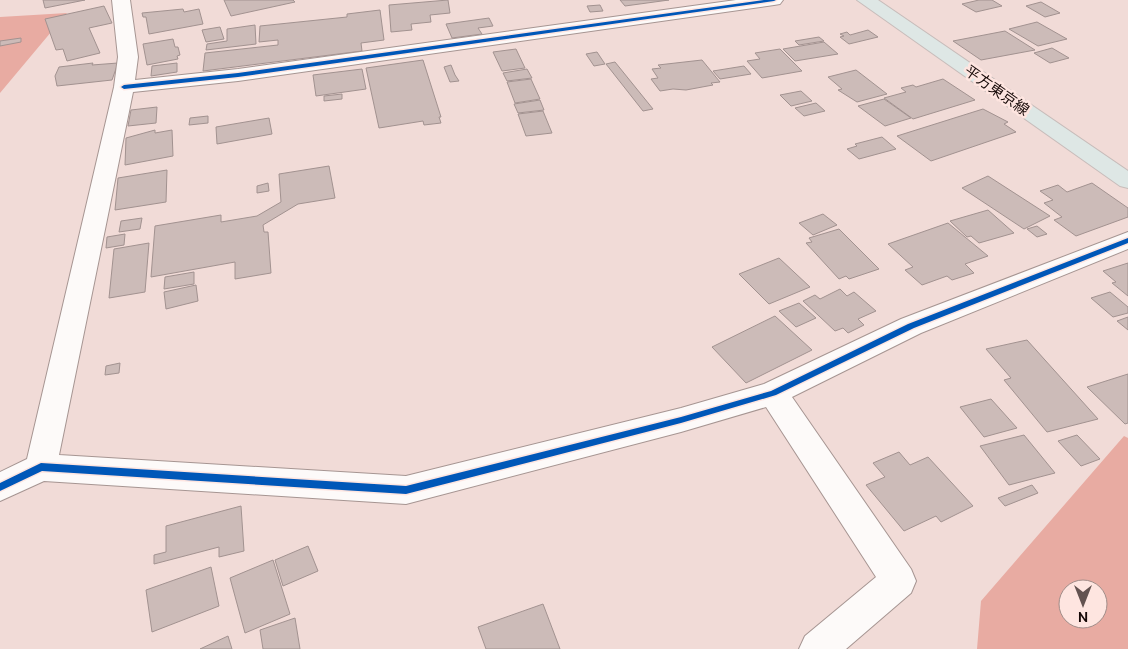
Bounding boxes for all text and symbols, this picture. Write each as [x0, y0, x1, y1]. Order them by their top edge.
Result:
street label: 平方東京線 [961, 62, 1033, 118]
north arrow [1058, 579, 1108, 629]
text: N [1078, 609, 1088, 625]

